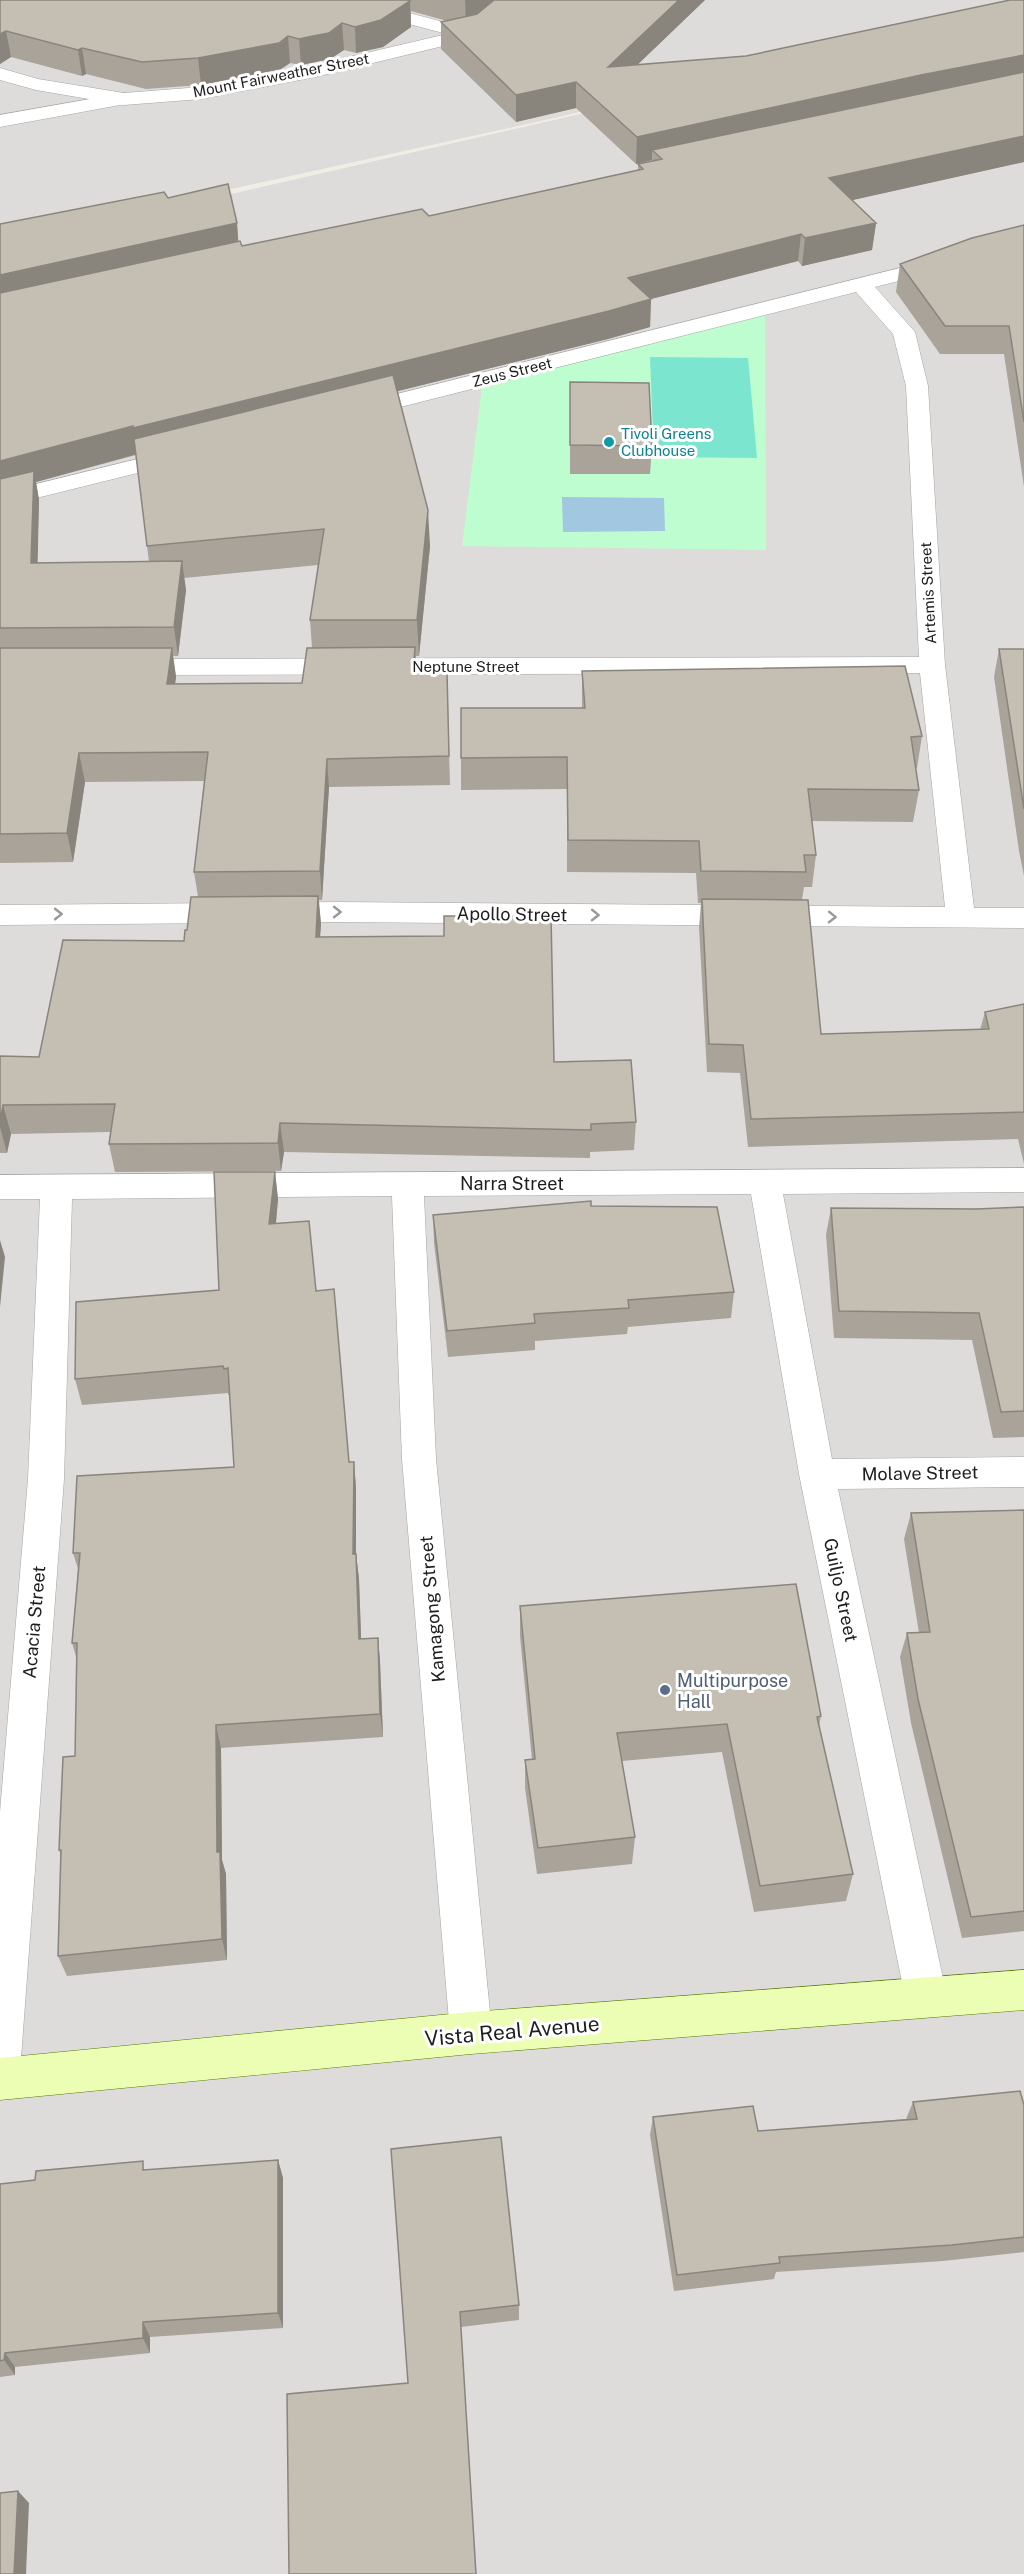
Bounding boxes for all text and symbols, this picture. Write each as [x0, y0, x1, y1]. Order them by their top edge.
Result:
street label: Mount Fairweather Street [191, 50, 371, 100]
street label: Zeus Street [470, 354, 554, 390]
place label: Tivoli Greens Clubhouse [621, 425, 711, 459]
marker: Tivoli Greens Clubhouse [602, 435, 616, 449]
street label: Artemis Street [917, 541, 939, 644]
street label: Neptune Street [412, 658, 520, 675]
street label: Apollo Street [456, 903, 568, 925]
one-way arrow [333, 906, 342, 918]
one-way arrow [54, 908, 63, 921]
one-way arrow [591, 909, 600, 921]
one-way arrow [828, 911, 837, 924]
street label: Narra Street [460, 1173, 564, 1194]
street label: Molave Street [861, 1461, 979, 1485]
street label: Kamagong Street [415, 1535, 449, 1683]
street label: Guiljo Street [820, 1536, 862, 1644]
street label: Acacia Street [19, 1565, 49, 1679]
place label: Multipurpose Hall [677, 1670, 788, 1712]
marker: Multipurpose Hall [658, 1683, 672, 1697]
street label: Vista Real Avenue [424, 2011, 600, 2051]

